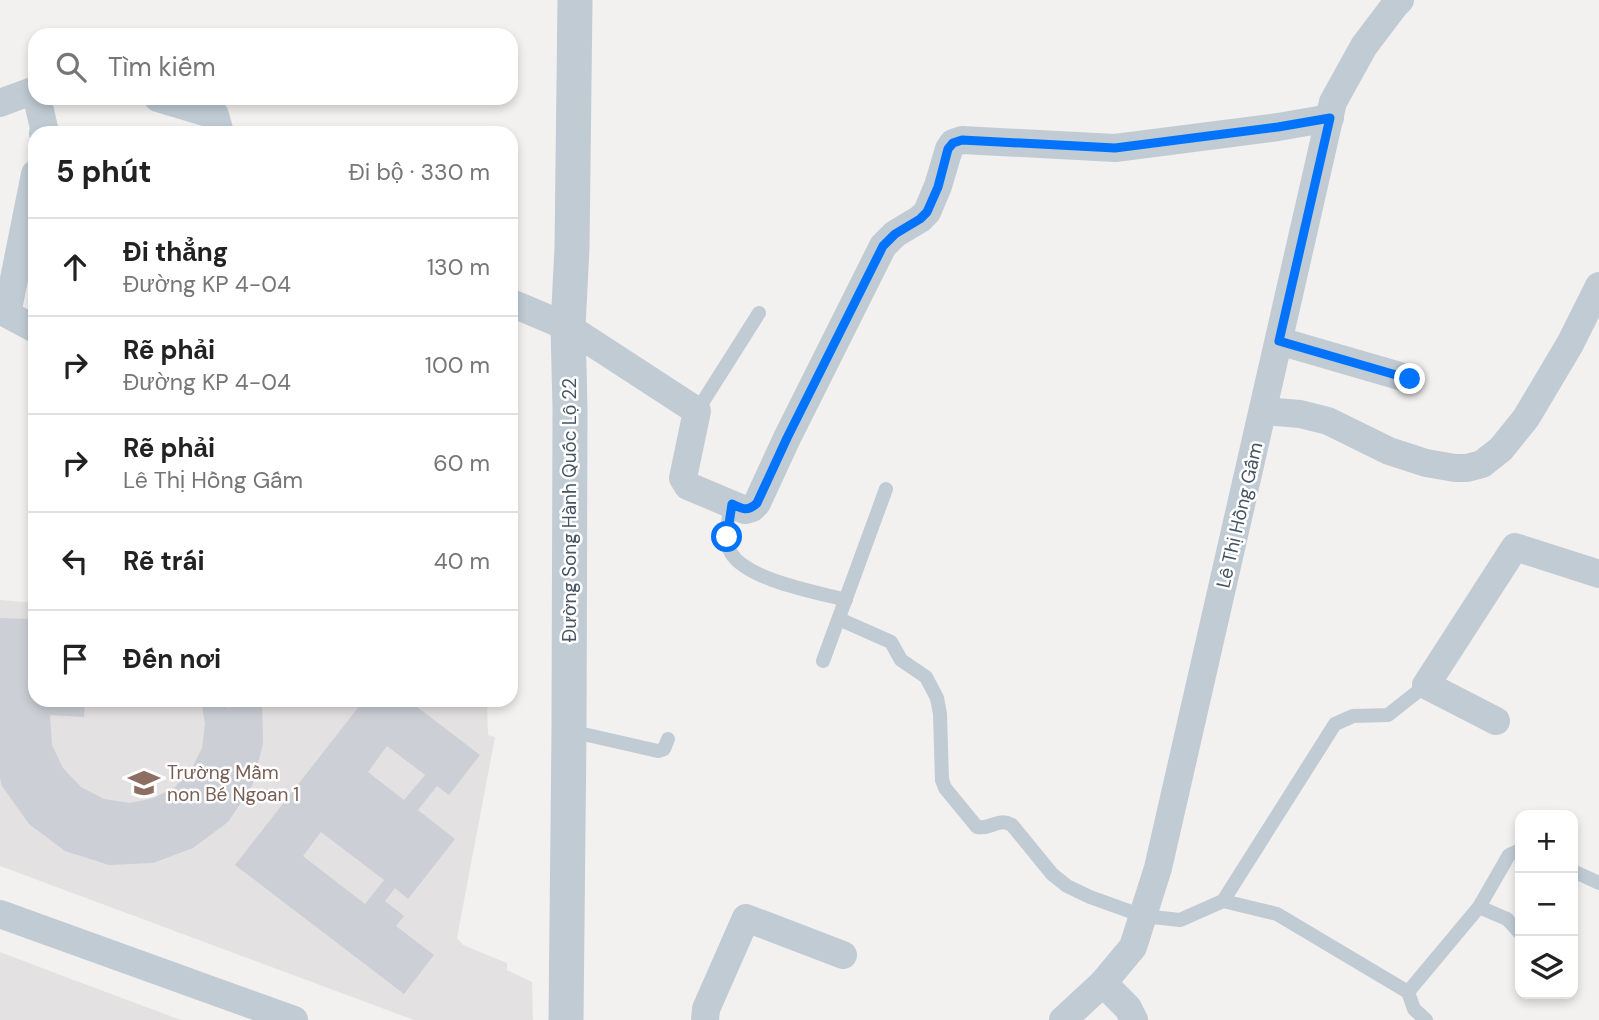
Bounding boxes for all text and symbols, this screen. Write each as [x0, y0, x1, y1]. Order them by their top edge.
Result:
search box [28, 28, 518, 105]
icon: search [52, 48, 90, 86]
text: Tìm kiếm [108, 50, 216, 84]
text: 5 phút [56, 152, 151, 191]
text: Đi bộ · 330 m [349, 157, 490, 187]
text: Đi thẳng [123, 235, 228, 269]
icon: ahead [56, 248, 94, 286]
text: 130 m [427, 252, 490, 282]
text: Đường KP 4-04 [123, 269, 291, 299]
text: Rẽ phải [123, 333, 215, 367]
icon: right [56, 346, 94, 384]
text: 100 m [425, 350, 490, 380]
route end [1394, 363, 1425, 394]
text: Đường KP 4-04 [123, 367, 291, 397]
street label: Đường Song Hành Quốc Lộ 22 [557, 378, 582, 642]
text: Rẽ phải [123, 431, 215, 465]
street label: Lê Thị Hồng Gấm [1211, 440, 1268, 590]
icon: right [56, 444, 94, 482]
text: 60 m [433, 448, 490, 478]
text: Lê Thị Hồng Gấm [123, 465, 303, 495]
route start [711, 521, 742, 552]
icon: left [56, 542, 94, 580]
text: Rẽ trái [123, 544, 205, 578]
text: 40 m [434, 546, 490, 576]
icon: arrive [56, 640, 94, 678]
text: Đến nơi [123, 642, 221, 676]
place label: Trường Mầm non Bé Ngoan 1 [167, 760, 299, 807]
school or university icon: Trường Mầm non Bé Ngoan 1 [127, 766, 161, 800]
map controls [1515, 810, 1578, 999]
button: + [1515, 810, 1578, 873]
button: − [1515, 873, 1578, 936]
button: layers [1515, 936, 1578, 999]

